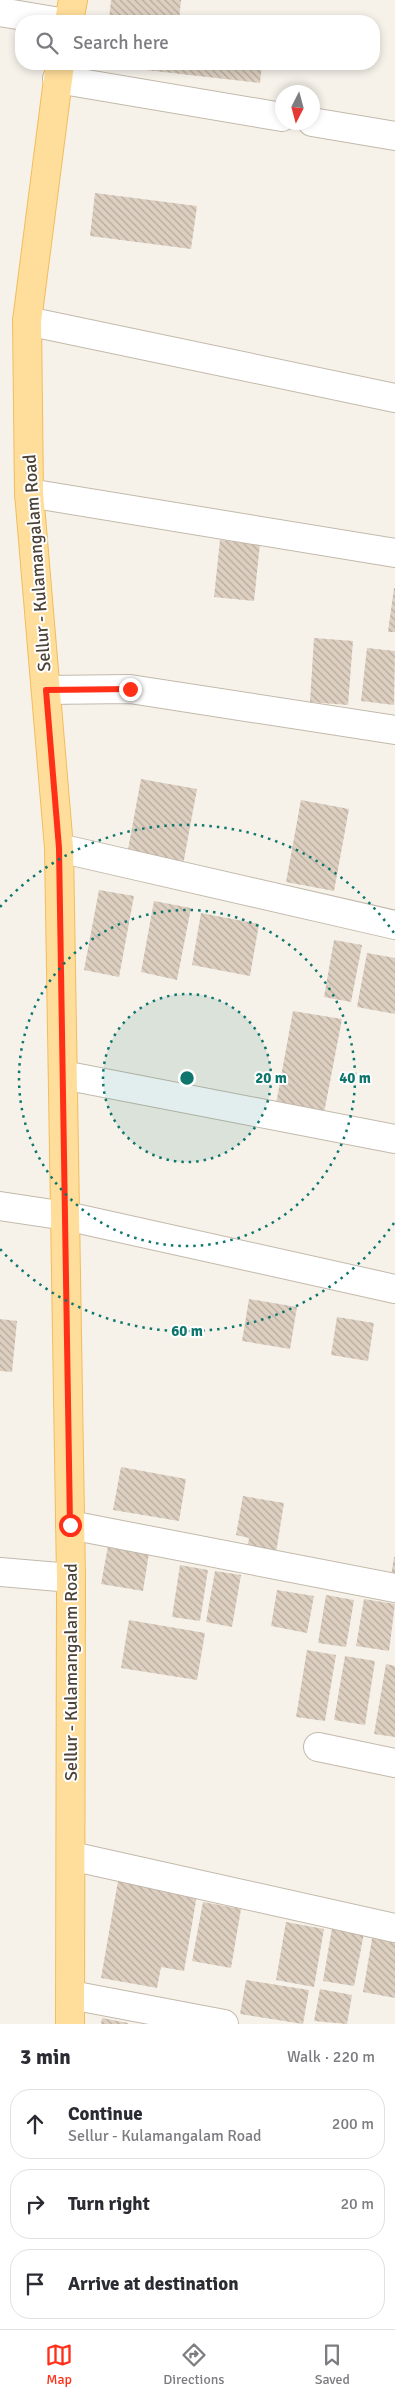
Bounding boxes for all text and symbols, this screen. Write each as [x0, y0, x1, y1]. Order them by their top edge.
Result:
search box [15, 15, 380, 70]
icon: search [33, 29, 61, 57]
text: Search here [73, 31, 169, 55]
north arrow [275, 85, 320, 130]
street label: Sellur - Kulamangalam Road [18, 454, 56, 672]
route end [119, 678, 142, 701]
centre of rings [178, 1069, 196, 1087]
text: 20 m [255, 1069, 287, 1087]
text: 40 m [339, 1069, 371, 1087]
text: 60 m [171, 1322, 203, 1340]
route start [59, 1514, 82, 1537]
street label: Sellur - Kulamangalam Road [60, 1563, 82, 1781]
text: 3 min [20, 2044, 71, 2070]
text: Walk · 220 m [287, 2047, 375, 2067]
text: Continue [68, 2102, 143, 2126]
icon: ahead [21, 2110, 49, 2138]
text: 200 m [332, 2114, 374, 2134]
text: Sellur - Kulamangalam Road [68, 2126, 262, 2146]
icon: right [21, 2190, 49, 2218]
text: Turn right [68, 2192, 150, 2216]
text: 20 m [340, 2194, 374, 2214]
icon: arrive [21, 2270, 49, 2298]
text: Arrive at destination [68, 2272, 239, 2296]
tab: Map [45, 2341, 73, 2388]
tab: Directions [163, 2341, 224, 2388]
tab: Saved [315, 2341, 350, 2388]

